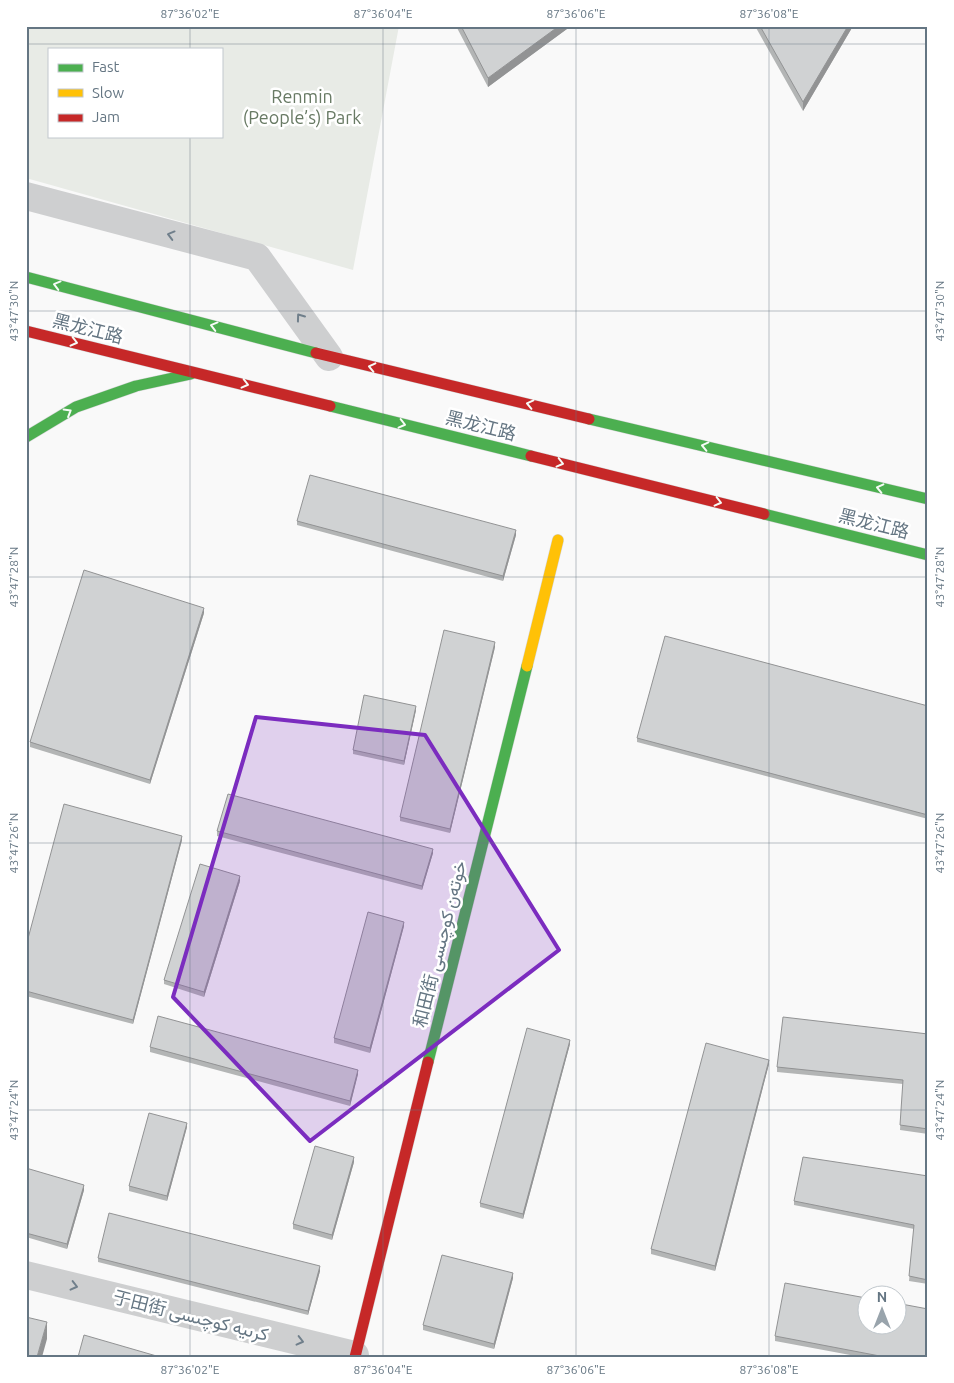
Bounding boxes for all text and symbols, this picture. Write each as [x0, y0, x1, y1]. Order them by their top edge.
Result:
text: 87°36'02"E [161, 7, 220, 20]
text: 87°36'04"E [354, 7, 413, 20]
text: 87°36'06"E [547, 7, 606, 20]
text: 87°36'08"E [740, 7, 799, 20]
legend [48, 48, 222, 138]
text: Fast [92, 58, 120, 75]
text: Slow [92, 84, 125, 101]
park label: Renmin (People’s) Park [243, 86, 361, 128]
text: Jam [92, 108, 120, 125]
one-way arrow [167, 230, 176, 241]
one-way arrow [53, 280, 61, 291]
text: 43°47'30"N [7, 281, 20, 341]
text: 43°47'30"N [933, 281, 946, 341]
street label: 黑龙江路 [51, 310, 125, 346]
one-way arrow [298, 314, 306, 323]
one-way arrow [211, 322, 219, 332]
one-way arrow [69, 336, 78, 347]
one-way arrow [368, 362, 377, 373]
one-way arrow [240, 378, 249, 389]
one-way arrow [527, 400, 535, 410]
street label: 黑龙江路 [444, 407, 518, 443]
one-way arrow [63, 408, 72, 418]
one-way arrow [398, 418, 406, 428]
one-way arrow [701, 441, 710, 452]
one-way arrow [555, 457, 564, 468]
one-way arrow [876, 483, 885, 494]
one-way arrow [713, 496, 722, 507]
street label: 黑龙江路 [837, 505, 911, 541]
text: 43°47'28"N [7, 547, 20, 607]
text: 43°47'28"N [933, 547, 946, 607]
text: 43°47'26"N [7, 813, 20, 873]
text: 43°47'26"N [933, 813, 946, 873]
street label: 和田街 خوتەن كوچىسى [409, 859, 472, 1030]
text: 43°47'24"N [7, 1080, 20, 1140]
text: 43°47'24"N [933, 1080, 946, 1140]
one-way arrow [69, 1280, 78, 1291]
street label: 于田街 كرىيە كوچىسى [111, 1286, 271, 1347]
north arrow [856, 1286, 906, 1336]
text: N [877, 1289, 887, 1305]
one-way arrow [295, 1335, 304, 1346]
text: 87°36'02"E [161, 1363, 220, 1376]
text: 87°36'04"E [354, 1363, 413, 1376]
text: 87°36'06"E [547, 1363, 606, 1376]
text: 87°36'08"E [740, 1363, 799, 1376]

